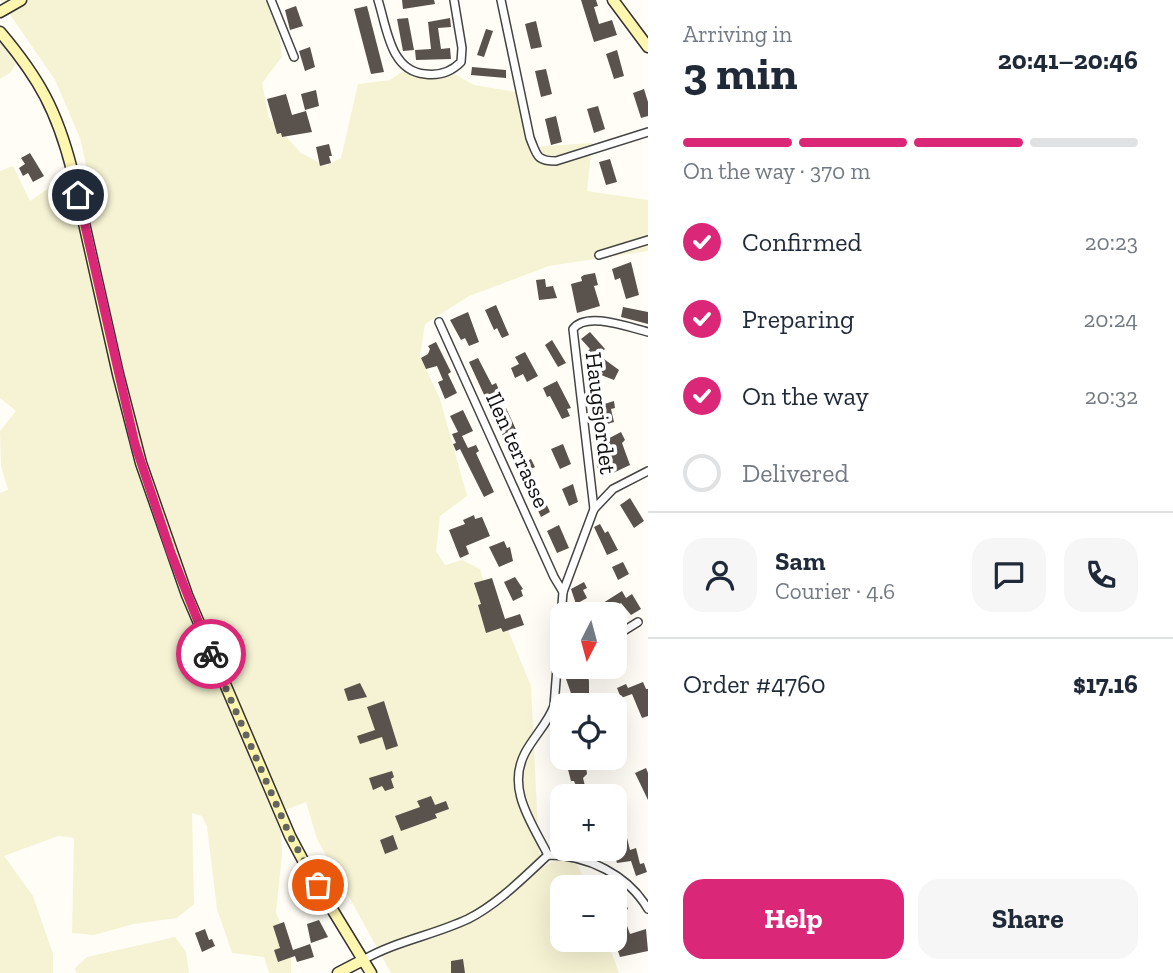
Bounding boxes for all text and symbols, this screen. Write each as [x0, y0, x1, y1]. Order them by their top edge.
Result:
text: Arriving in [683, 20, 792, 48]
text: 20:41–20:46 [998, 44, 1138, 76]
text: 3 min [683, 46, 797, 101]
text: On the way · 370 m [683, 157, 870, 185]
pin [48, 165, 108, 225]
icon: home [59, 176, 97, 214]
icon: check [683, 223, 721, 261]
text: Confirmed [742, 226, 862, 258]
text: 20:23 [1085, 228, 1138, 256]
icon: check [683, 300, 721, 338]
text: Preparing [742, 303, 854, 335]
text: 20:24 [1084, 305, 1138, 333]
street label: Haugsjordet [580, 350, 622, 476]
icon: check [683, 377, 721, 415]
text: On the way [742, 380, 869, 412]
text: 20:32 [1085, 382, 1138, 410]
street label: Ilen terrasse [480, 388, 556, 512]
text: Delivered [742, 457, 849, 489]
button: person [683, 538, 757, 612]
button: chat [972, 538, 1046, 612]
button: phone [1064, 538, 1138, 612]
text: Sam [775, 545, 825, 577]
text: Courier · 4.6 [775, 577, 895, 605]
north arrow [550, 602, 626, 679]
map controls [550, 602, 627, 952]
courier [176, 619, 246, 689]
icon: bike [192, 635, 230, 673]
text: Order #4760 [683, 668, 826, 700]
text: $17.16 [1073, 668, 1138, 700]
button: locate [550, 693, 627, 770]
button: + [550, 784, 627, 861]
pin [288, 855, 348, 915]
icon: bag [299, 866, 337, 904]
button: − [550, 875, 627, 952]
button: Help [683, 879, 904, 959]
button: Share [918, 879, 1138, 959]

